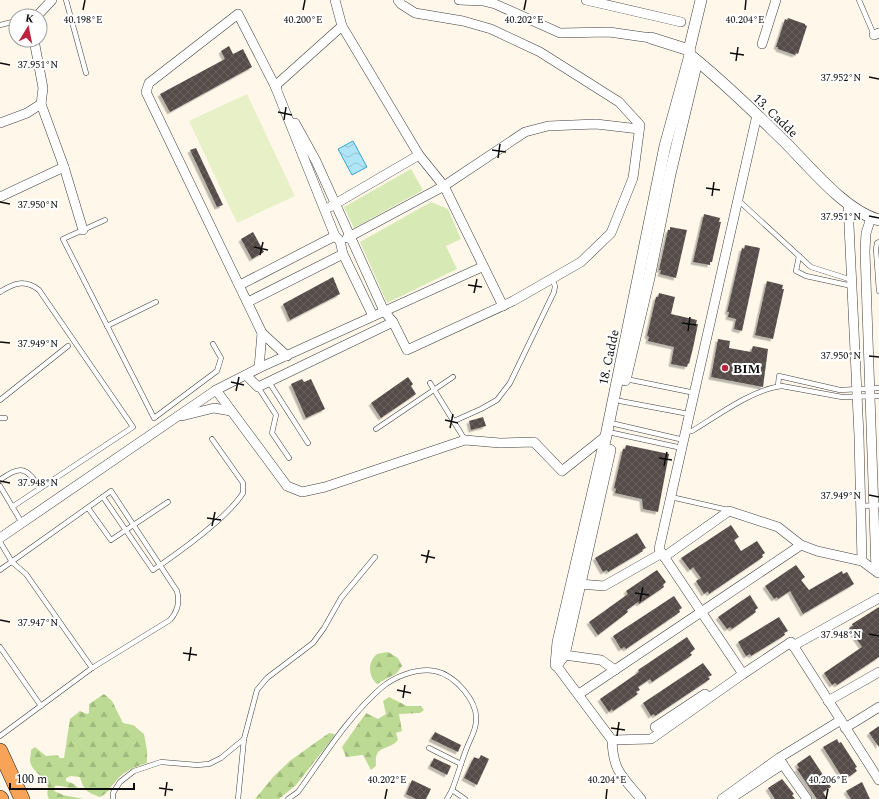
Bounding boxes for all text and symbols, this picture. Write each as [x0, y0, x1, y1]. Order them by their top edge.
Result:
north arrow [8, 8, 48, 48]
text: K [24, 10, 36, 28]
text: 40.198°E [63, 12, 103, 28]
text: 40.200°E [283, 12, 323, 28]
text: 40.202°E [504, 12, 544, 28]
text: 40.204°E [725, 12, 765, 28]
text: 37.951°N [18, 57, 58, 73]
text: 37.952°N [821, 70, 861, 86]
street label: 13. Cadde [748, 89, 802, 142]
text: 37.950°N [18, 197, 58, 213]
text: 37.951°N [821, 209, 861, 225]
street label: 18. Cadde [593, 328, 625, 387]
text: 37.949°N [18, 336, 58, 352]
text: 37.950°N [821, 348, 861, 364]
place label: BIM [733, 359, 761, 379]
marker: BIM [720, 363, 730, 373]
text: 37.948°N [18, 475, 58, 491]
text: 37.949°N [821, 488, 861, 504]
text: 37.947°N [18, 615, 58, 631]
text: 37.948°N [821, 627, 861, 643]
scale bar [10, 765, 134, 791]
text: 100 m [16, 770, 47, 789]
text: 40.202°E [367, 772, 407, 788]
text: 40.204°E [587, 772, 627, 788]
text: 40.206°E [808, 772, 848, 788]

